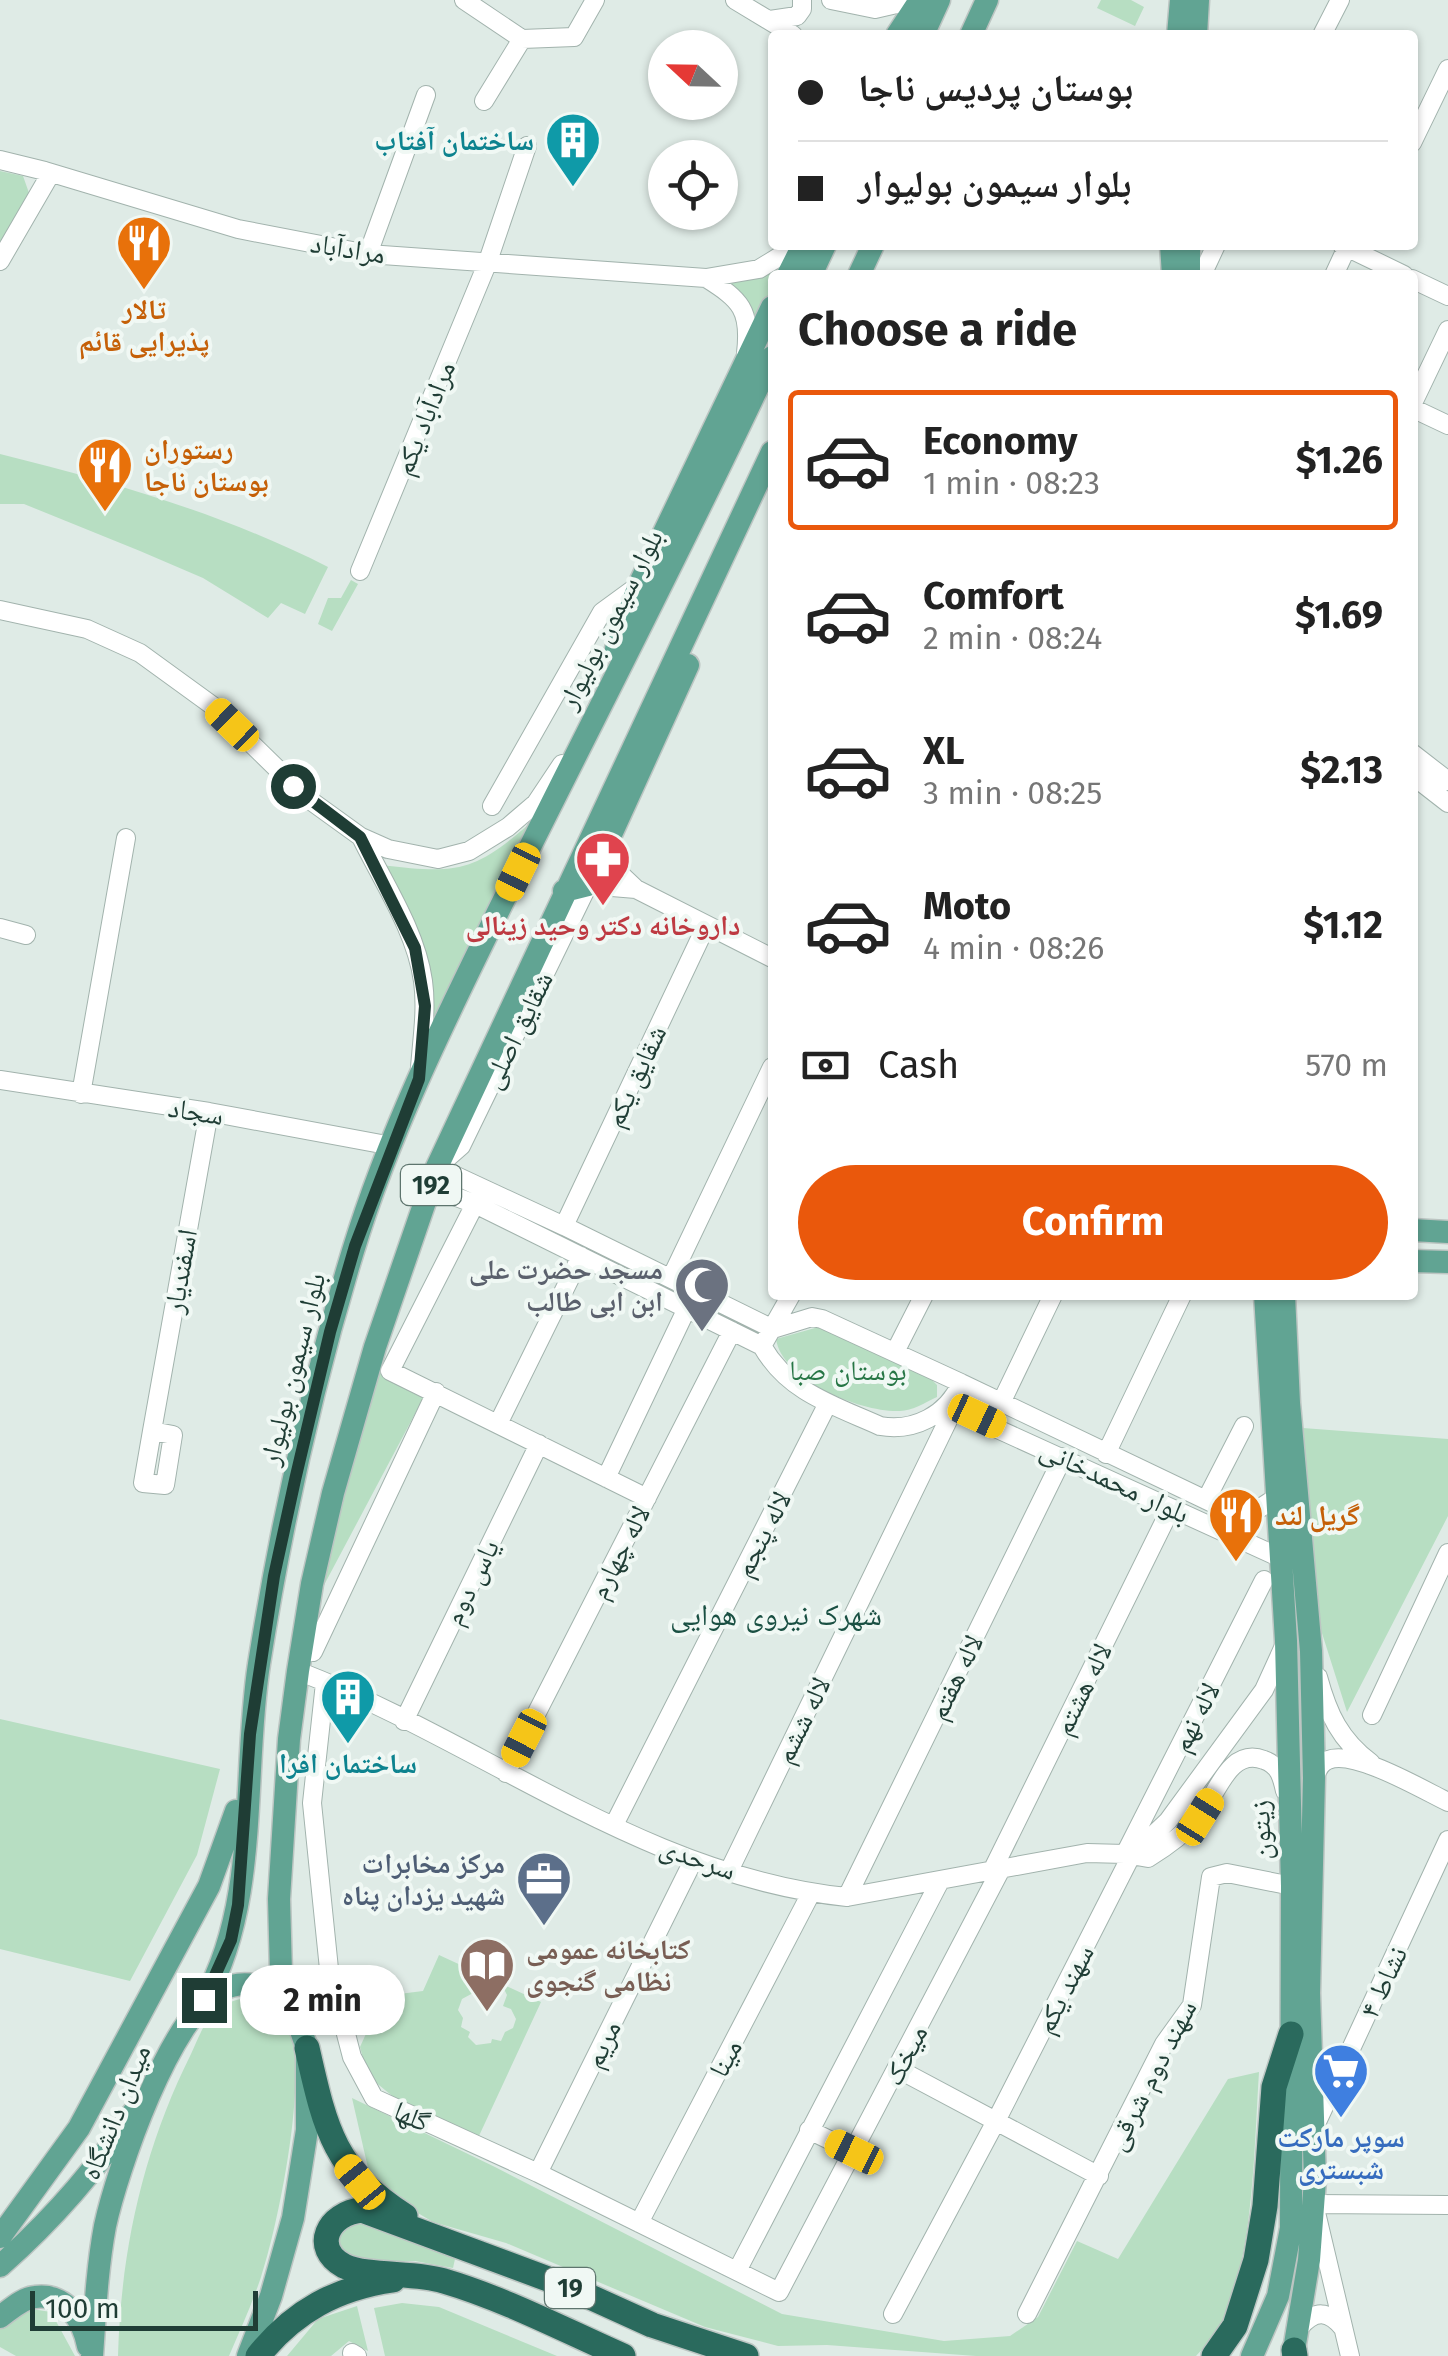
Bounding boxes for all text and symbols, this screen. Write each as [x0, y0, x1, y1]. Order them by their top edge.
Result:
north arrow [648, 30, 738, 120]
map controls [648, 30, 738, 230]
text: بوستان پردیس ناجا [858, 65, 1133, 111]
building icon: ساختمان آفتاب [543, 110, 603, 189]
place label: ساختمان آفتاب [374, 124, 534, 157]
button: locate [648, 140, 738, 230]
text: بلوار سیمون بولیوار [858, 161, 1132, 207]
restaurant icon: تالار پذیرایی قائم [114, 213, 174, 292]
street label: مرادآباد [308, 226, 388, 271]
place label: تالار پذیرایی قائم [79, 293, 209, 360]
text: Choose a ride [798, 303, 1077, 357]
street label: مرادآباد یکم [387, 356, 464, 481]
icon: car [803, 415, 893, 505]
text: Economy [923, 418, 1078, 464]
place label: رستوران بوستان ناجا [144, 433, 269, 498]
restaurant icon: رستوران بوستان ناجا [75, 435, 135, 514]
text: $1.26 [1296, 437, 1383, 483]
text: 1 min · 08:23 [923, 464, 1100, 502]
street label: بلوار سیمون بولیوار [551, 524, 670, 715]
icon: car [803, 570, 893, 660]
text: Comfort [923, 573, 1064, 619]
text: $1.69 [1295, 592, 1383, 638]
text: 2 min · 08:24 [923, 619, 1102, 657]
car [200, 693, 264, 757]
icon: car [803, 725, 893, 815]
text: XL [923, 728, 965, 774]
text: $2.13 [1300, 747, 1383, 793]
route start [271, 764, 316, 809]
text: 3 min · 08:25 [923, 774, 1102, 812]
pharmacy icon: داروخانه دکتر وحید زینالی [573, 829, 633, 908]
car [491, 838, 545, 906]
icon: car [803, 880, 893, 970]
text: Moto [923, 883, 1011, 929]
text: $1.12 [1303, 902, 1383, 948]
place label: داروخانه دکتر وحید زینالی [466, 909, 740, 943]
text: 4 min · 08:26 [923, 929, 1104, 967]
street label: شقایق اصلی [475, 966, 561, 1095]
street label: شقایق یکم [598, 1020, 675, 1133]
icon: cash [798, 1038, 853, 1093]
text: Cash [878, 1042, 959, 1088]
text: 570 m [1305, 1046, 1388, 1084]
street label: سجاد [166, 1091, 226, 1132]
road number: 192 [401, 1165, 461, 1205]
button: Confirm [798, 1165, 1388, 1280]
street label: اسفندیار [157, 1226, 204, 1317]
place label: مسجد حضرت علی ابن ابی طالب [469, 1253, 663, 1319]
mosque icon: مسجد حضرت علی ابن ابی طالب [672, 1255, 732, 1334]
street label: بلوار سیمون بولیوار [252, 1270, 332, 1470]
park label: بوستان صبا [789, 1354, 907, 1387]
car [943, 1390, 1011, 1442]
street label: بلوار محمدخانی [1035, 1433, 1195, 1531]
restaurant icon: گریل لند [1206, 1485, 1266, 1564]
street label: لاله پنجم [727, 1486, 800, 1583]
place label: گریل لند [1275, 1499, 1360, 1533]
street label: لاله چهارم [582, 1500, 659, 1605]
street label: یاس دوم [437, 1534, 508, 1631]
district label: شهرک نیروی هوایی [670, 1597, 882, 1633]
street label: لاله هفتم [921, 1629, 992, 1726]
street label: لاله هشتم [1046, 1638, 1121, 1741]
building icon: ساختمان افرا [318, 1667, 378, 1746]
street label: لاله ششم [767, 1672, 839, 1770]
street label: لاله نهم [1164, 1677, 1229, 1758]
car [497, 1704, 551, 1772]
place label: ساختمان افرا [279, 1747, 417, 1780]
car [1171, 1784, 1229, 1850]
street label: زیتون [1243, 1799, 1278, 1861]
street label: سرحدی [656, 1830, 740, 1887]
place label: مرکز مخابرات شهید یزدان پناه [342, 1847, 505, 1912]
office icon: مرکز مخابرات شهید یزدان پناه [514, 1849, 574, 1928]
place label: کتابخانه عمومی نظامی گنجوی [526, 1933, 690, 1999]
library icon: کتابخانه عمومی نظامی گنجوی [457, 1935, 517, 2014]
street label: سهند يكم [1028, 1939, 1103, 2040]
street label: نشاط ۴ [1353, 1941, 1414, 2023]
callout: 2 min [239, 1965, 404, 2035]
route end [182, 1978, 227, 2023]
text: 2 min [283, 1981, 362, 2019]
street label: سهند دوم شرقی [1099, 1994, 1205, 2157]
street label: مریم [577, 2015, 630, 2074]
street label: میخک [876, 2020, 935, 2091]
street label: مینا [702, 2034, 749, 2083]
street label: میدان دانشگاه [73, 2040, 157, 2184]
supermarket icon: سوپر مارکت شبستری [1311, 2041, 1371, 2120]
street label: گلها [389, 2094, 435, 2139]
place label: سوپر مارکت شبستری [1277, 2121, 1405, 2186]
car [820, 2125, 888, 2179]
car [329, 2149, 391, 2215]
road number: 19 [545, 2268, 595, 2308]
scale bar [30, 2286, 258, 2330]
text: 100 m [45, 2292, 120, 2325]

